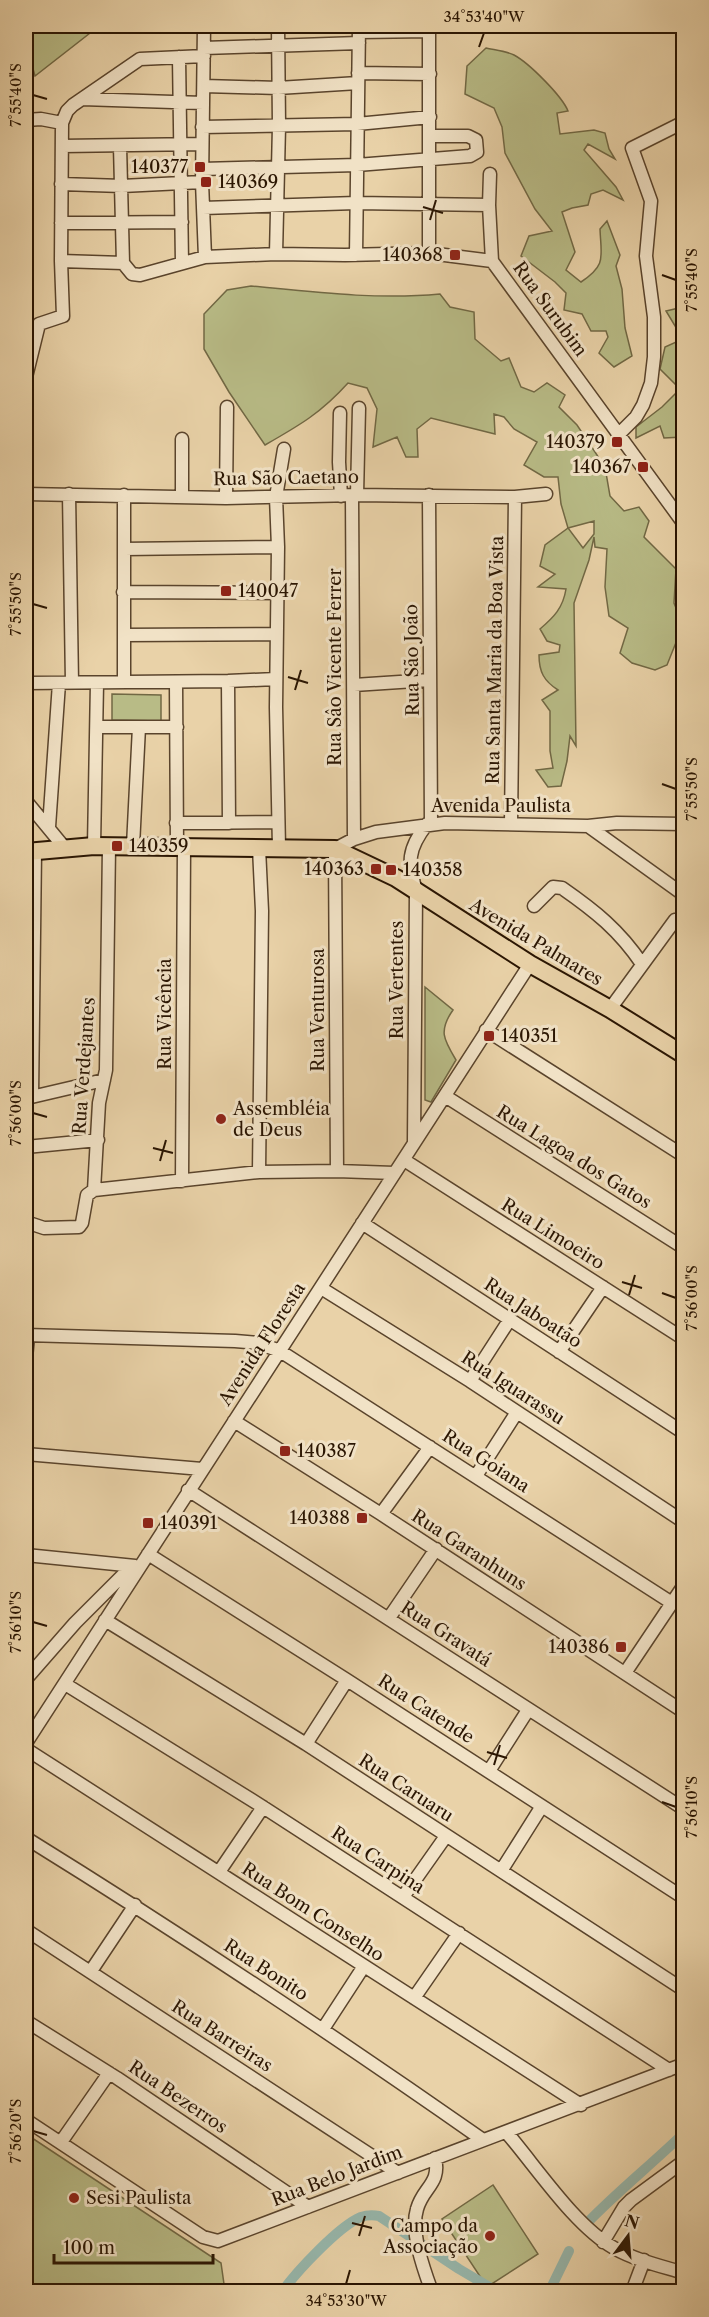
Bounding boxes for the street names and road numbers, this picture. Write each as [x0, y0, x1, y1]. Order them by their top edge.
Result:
street label: Rua Surubim [508, 257, 592, 361]
street label: Rua São Caetano [213, 466, 359, 490]
street label: Rua Santa Maria da Boa Vista [482, 535, 508, 785]
street label: Rua Sâo Vicente Ferrer [324, 568, 346, 766]
street label: Rua São João [400, 604, 424, 716]
street label: Avenida Paulista [430, 795, 571, 817]
street label: Avenida Palmares [465, 893, 607, 990]
street label: Rua Vertentes [386, 921, 408, 1039]
street label: Rua Venturosa [307, 948, 329, 1072]
street label: Rua Vicência [154, 958, 176, 1070]
street label: Rua Verdejantes [68, 997, 100, 1135]
street label: Rua Lagoa dos Gatos [493, 1101, 655, 1213]
street label: Rua Limoeiro [497, 1194, 609, 1274]
street label: Rua Jaboatão [480, 1273, 586, 1353]
street label: Avenida Floresta [213, 1278, 310, 1411]
street label: Rua Iguarassu [457, 1346, 569, 1430]
street label: Rua Goiana [438, 1425, 534, 1498]
street label: Rua Garanhuns [408, 1505, 530, 1595]
street label: Rua Gravatá [396, 1596, 496, 1672]
street label: Rua Catende [374, 1670, 478, 1748]
street label: Rua Caruaru [354, 1749, 458, 1827]
street label: Rua Carpina [327, 1822, 429, 1899]
street label: Rua Bom Conselho [238, 1858, 388, 1966]
street label: Rua Bonito [220, 1935, 312, 2005]
street label: Rua Barreiras [167, 1995, 277, 2077]
street label: Rua Bezerros [125, 2056, 231, 2138]
street label: Rua Belo Jardim [268, 2141, 406, 2211]

